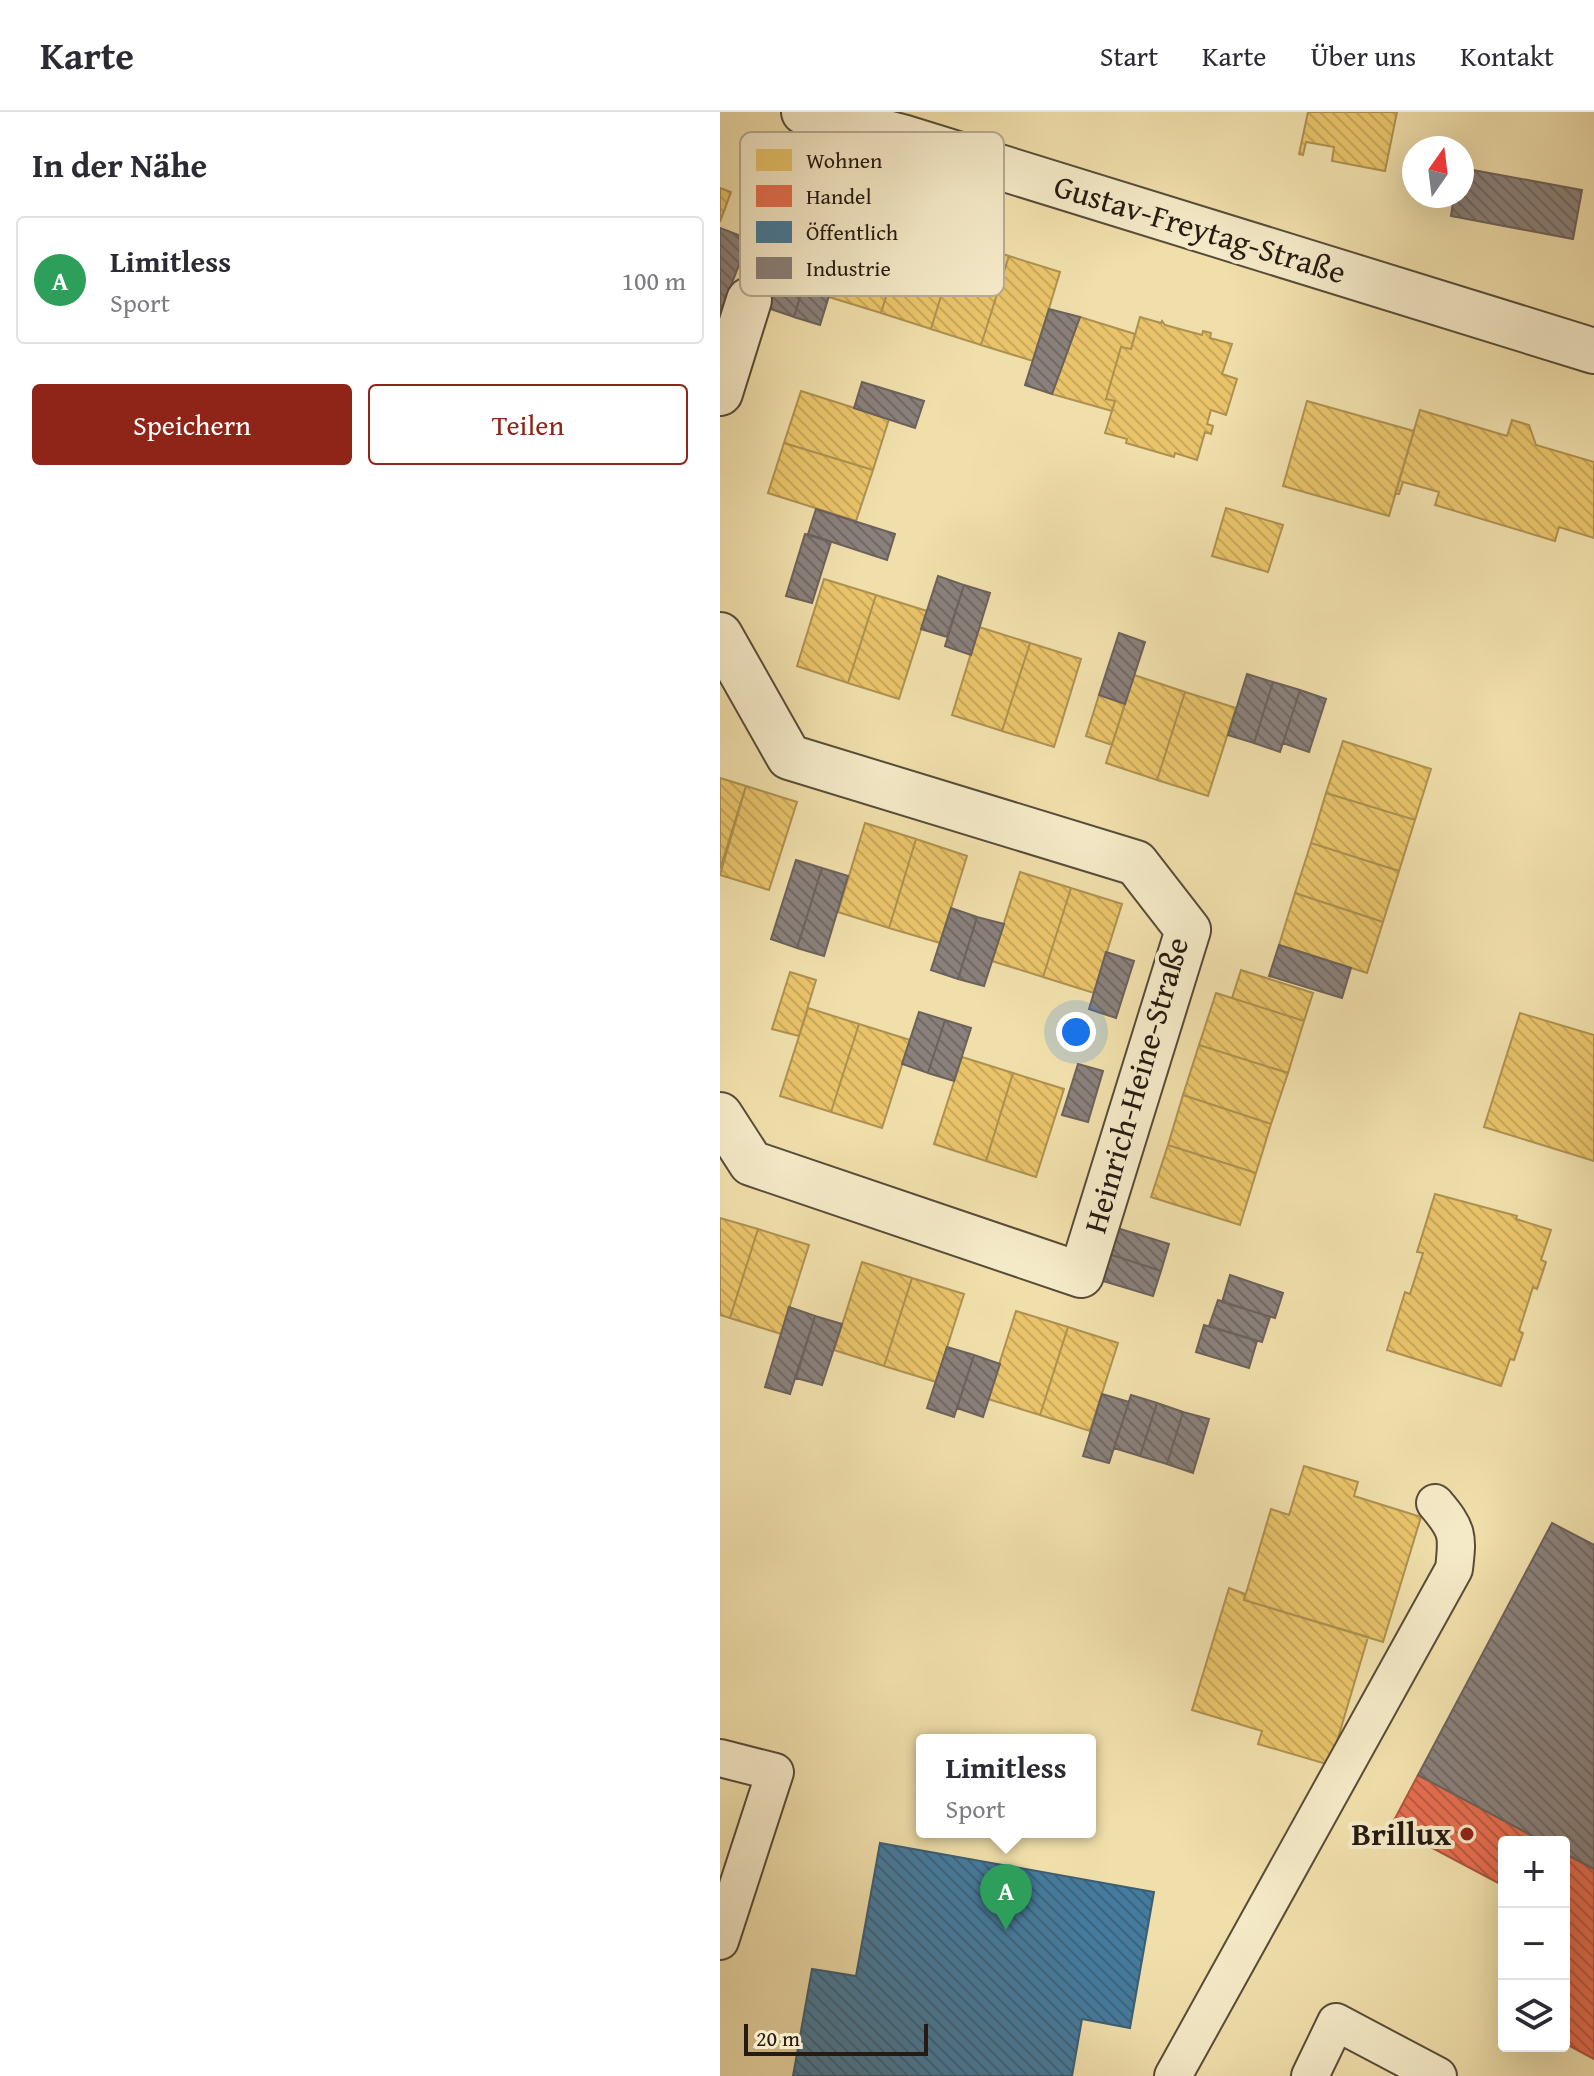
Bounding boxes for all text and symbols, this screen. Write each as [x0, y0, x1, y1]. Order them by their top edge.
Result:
text: Karte [40, 27, 134, 83]
text: Start [1100, 35, 1158, 76]
text: Karte [1202, 35, 1266, 76]
text: Über uns [1310, 35, 1416, 76]
text: Kontakt [1460, 35, 1554, 76]
legend [740, 132, 1004, 296]
north arrow [1402, 136, 1474, 208]
text: In der Nähe [32, 140, 207, 189]
text: Wohnen [806, 144, 883, 176]
street label: Gustav-Freytag-Straße [1048, 162, 1352, 295]
text: Handel [806, 180, 872, 212]
text: Öffentlich [806, 216, 899, 248]
text: Limitless [110, 239, 231, 283]
text: Industrie [806, 252, 891, 284]
text: A [52, 261, 68, 300]
text: 100 m [621, 261, 686, 300]
text: Sport [110, 283, 170, 322]
button: Speichern [32, 384, 352, 465]
button: Teilen [368, 384, 688, 465]
street label: Heinrich-Heine-Straße [1071, 931, 1200, 1238]
your location [1056, 1012, 1096, 1052]
popup [916, 1734, 1096, 1838]
text: Limitless [945, 1745, 1067, 1789]
text: Sport [945, 1789, 1005, 1828]
place label: Brillux [1352, 1810, 1451, 1857]
marker: Brillux [1458, 1825, 1476, 1843]
map controls [1498, 1836, 1570, 2052]
button: + [1498, 1836, 1570, 1908]
pin: A [980, 1864, 1032, 1930]
button: − [1498, 1908, 1570, 1980]
button: layers [1498, 1980, 1570, 2052]
scale bar [744, 2020, 928, 2056]
text: 20 m [756, 2022, 800, 2054]

